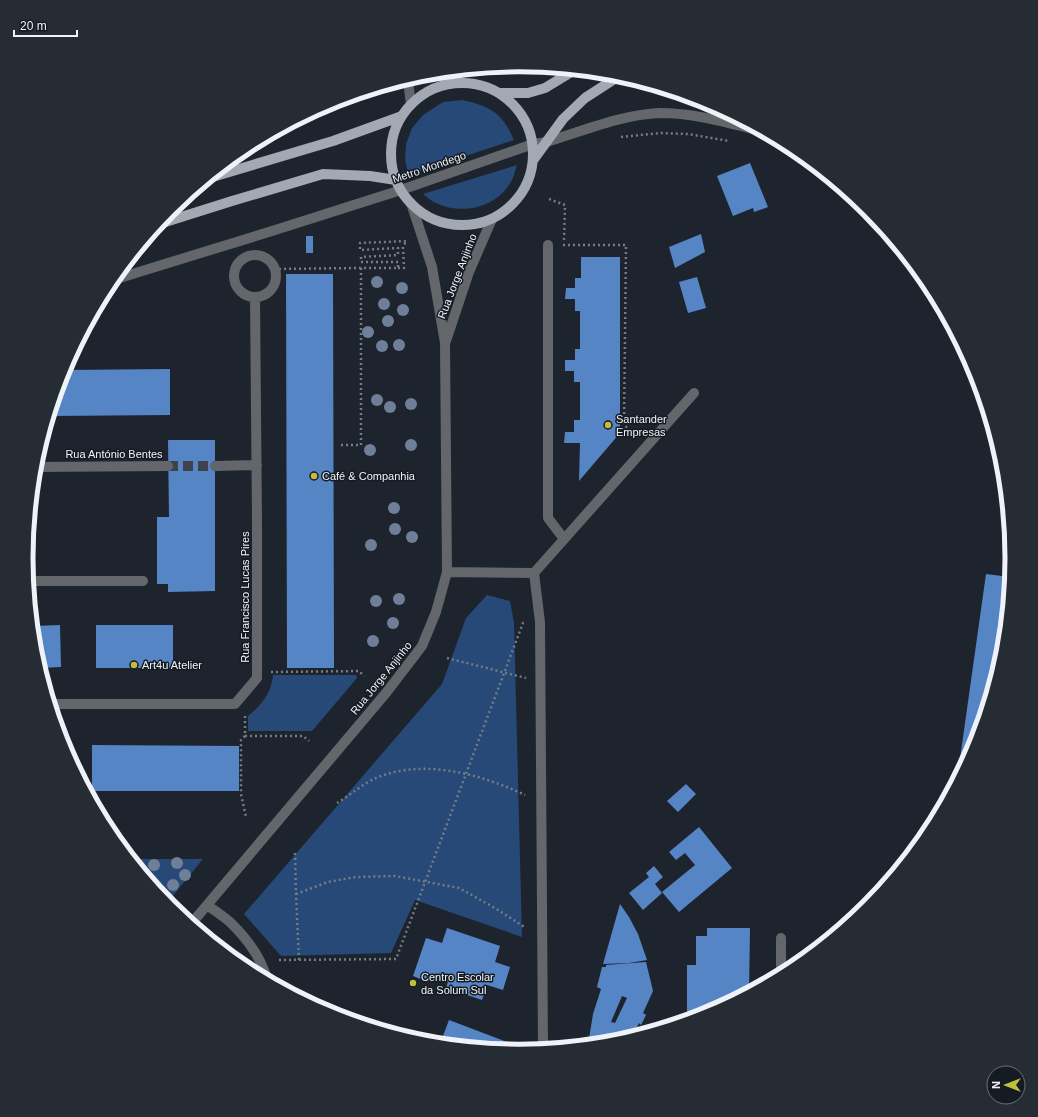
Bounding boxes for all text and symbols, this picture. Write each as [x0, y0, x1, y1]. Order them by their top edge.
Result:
scale bar [14, 12, 77, 38]
text: 20 m [20, 19, 47, 33]
street label: Metro Mondego [391, 149, 467, 185]
street label: Rua Jorge Anjinho [435, 232, 479, 320]
place label: Santander Empresas [616, 413, 667, 438]
marker: Santander Empresas [603, 420, 613, 430]
street label: Rua António Bentes [65, 448, 163, 460]
place label: Café & Companhia [322, 470, 416, 482]
marker: Café & Companhia [309, 471, 319, 481]
street label: Rua Francisco Lucas Pires [239, 531, 251, 663]
street label: Rua Jorge Anjinho [348, 639, 414, 717]
place label: Art4u Atelier [142, 659, 202, 671]
marker: Art4u Atelier [129, 660, 139, 670]
place label: Centro Escolar da Solum Sul [421, 971, 494, 996]
marker: Centro Escolar da Solum Sul [408, 978, 418, 988]
north arrow [986, 1065, 1026, 1105]
text: N [990, 1081, 1002, 1089]

